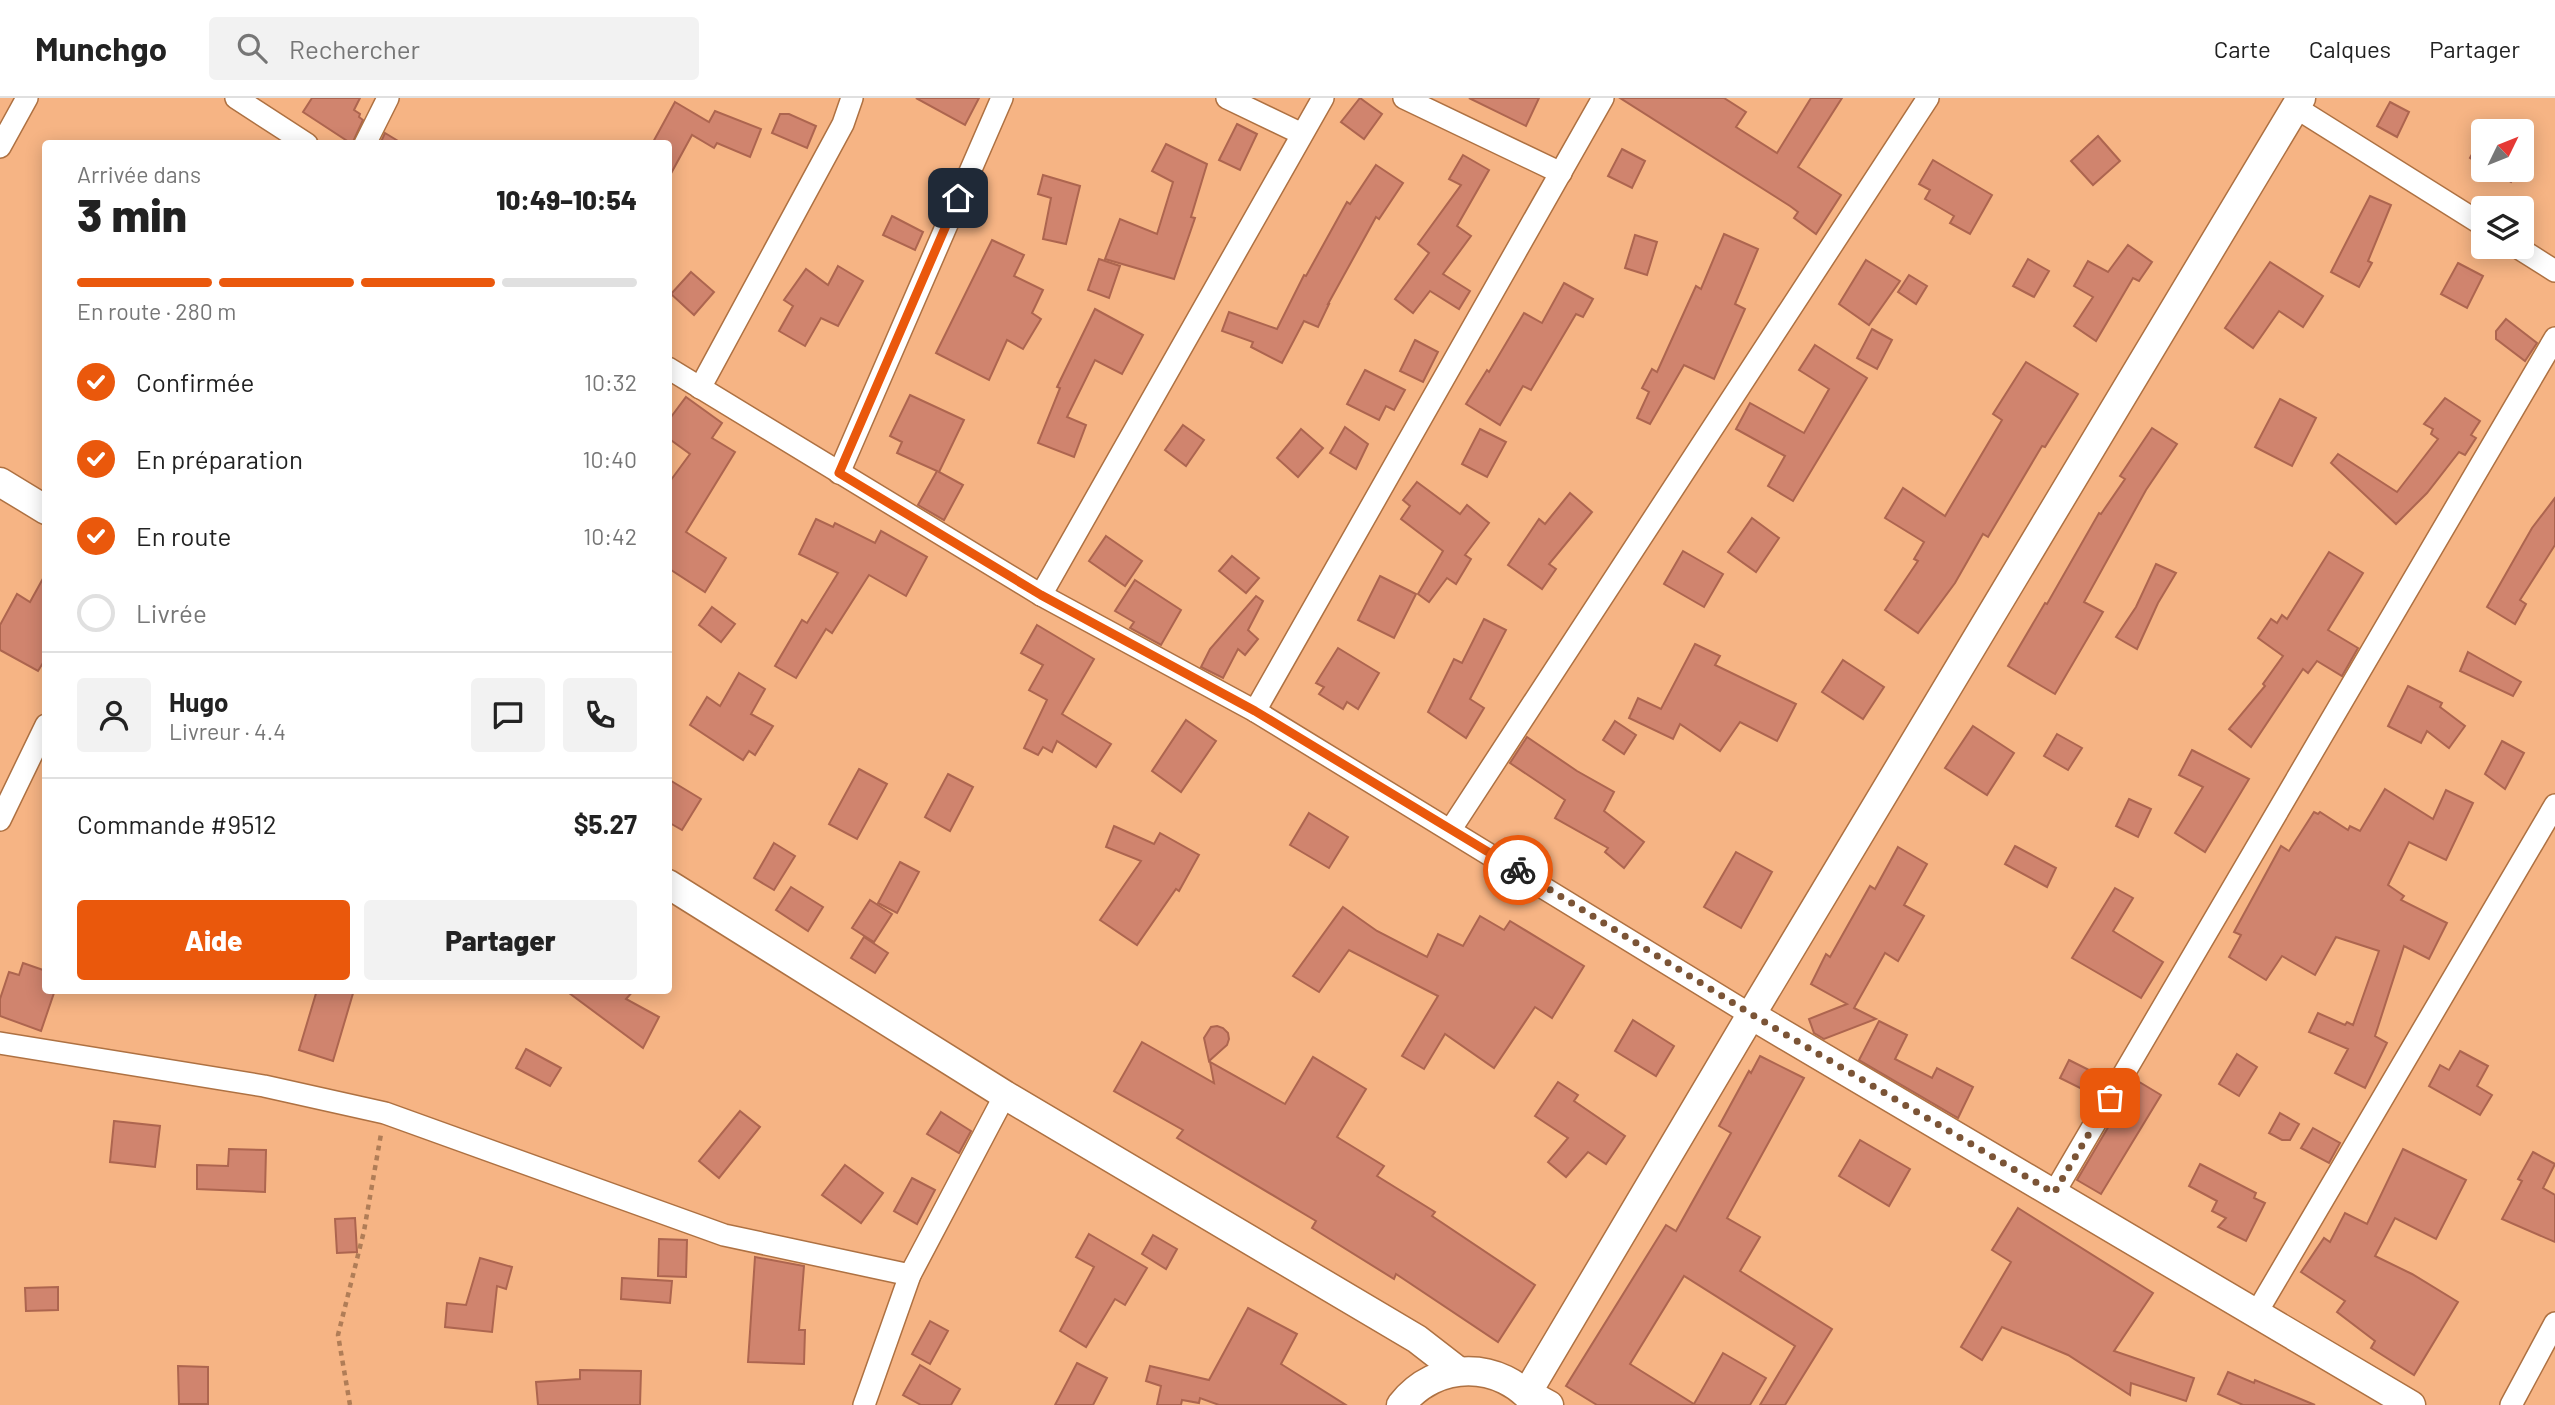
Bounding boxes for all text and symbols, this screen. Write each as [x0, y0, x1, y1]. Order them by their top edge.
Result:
search box [209, 17, 699, 80]
text: Munchgo [35, 28, 167, 68]
icon: search [233, 29, 271, 67]
text: Rechercher [289, 33, 420, 64]
text: Carte [2214, 34, 2271, 63]
text: Calques [2309, 34, 2391, 63]
text: Partager [2429, 34, 2520, 63]
north arrow [2471, 119, 2534, 182]
map controls [2471, 119, 2534, 259]
text: Arrivée dans [77, 160, 201, 188]
pin [928, 168, 988, 228]
icon: home [939, 179, 977, 217]
text: 10:49–10:54 [496, 184, 637, 215]
text: 3 min [77, 186, 187, 241]
button: layers [2471, 196, 2534, 259]
text: En route · 280 m [77, 297, 236, 325]
icon: check [77, 363, 115, 401]
text: Confirmée [136, 366, 254, 397]
text: 10:32 [584, 368, 637, 396]
icon: check [77, 440, 115, 478]
text: En préparation [136, 443, 303, 474]
text: 10:40 [582, 445, 637, 473]
icon: check [77, 517, 115, 555]
text: En route [136, 520, 231, 551]
text: 10:42 [583, 522, 637, 550]
text: Livrée [136, 597, 207, 628]
button: person [77, 678, 151, 752]
button: chat [471, 678, 545, 752]
button: phone [563, 678, 637, 752]
text: Hugo [169, 686, 228, 717]
text: Livreur · 4.4 [169, 717, 286, 745]
text: Commande #9512 [77, 808, 277, 839]
text: $5.27 [574, 808, 637, 839]
courier [1483, 835, 1553, 905]
icon: bike [1499, 851, 1537, 889]
button: Aide [77, 900, 350, 980]
button: Partager [364, 900, 637, 980]
pin [2080, 1068, 2140, 1128]
icon: bag [2091, 1079, 2129, 1117]

